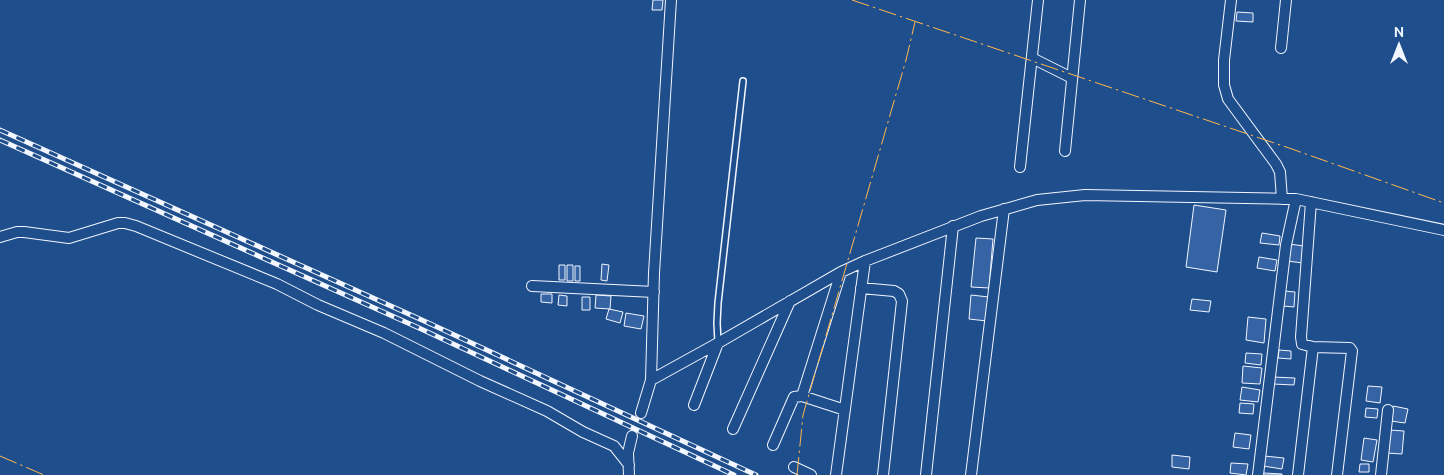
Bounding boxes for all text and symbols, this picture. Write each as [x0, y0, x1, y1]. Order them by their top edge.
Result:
north arrow [1374, 20, 1424, 70]
text: N [1394, 24, 1404, 40]

